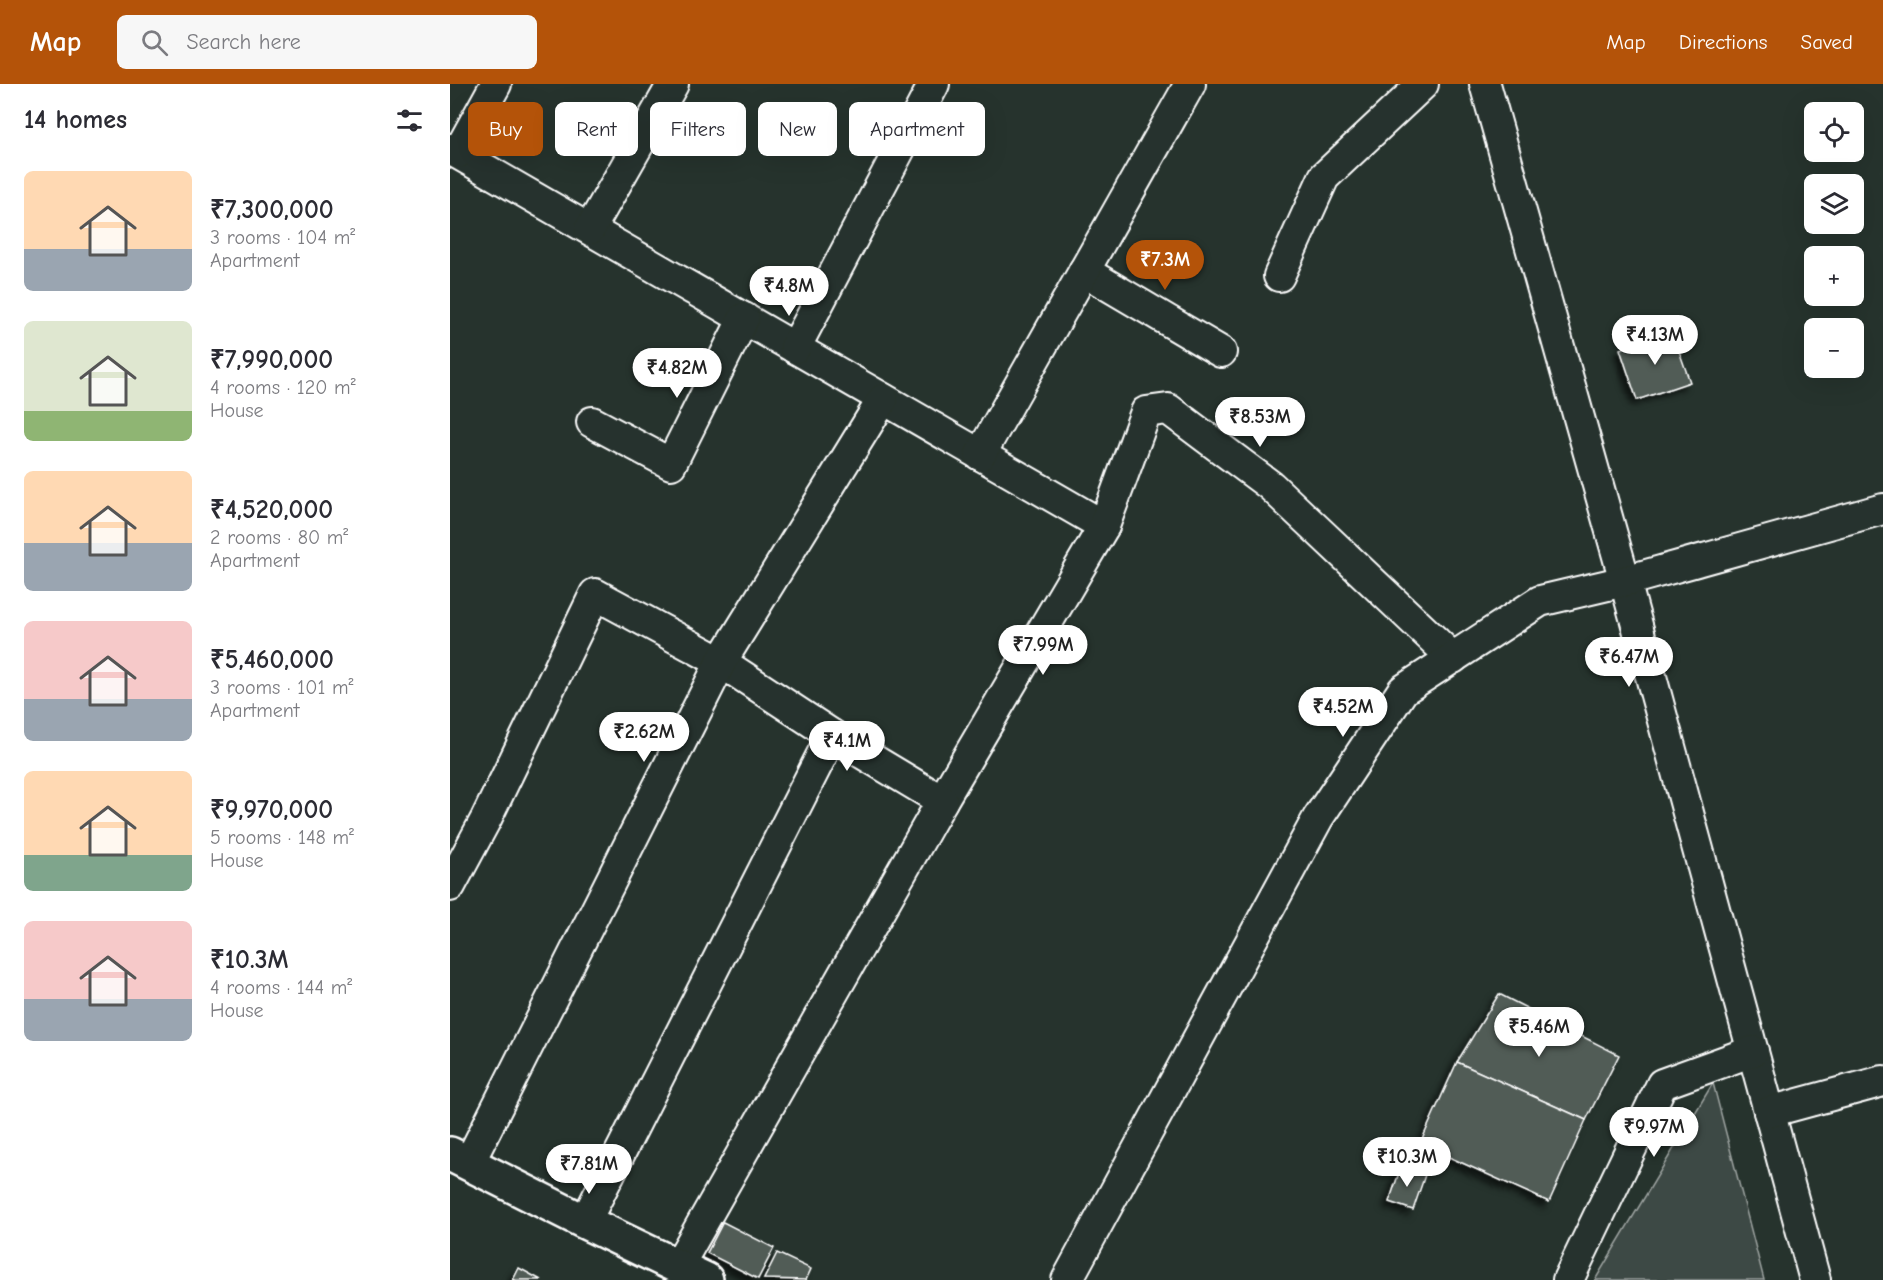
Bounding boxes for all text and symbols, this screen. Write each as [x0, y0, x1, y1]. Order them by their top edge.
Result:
search box [117, 15, 537, 69]
text: Map [30, 26, 81, 58]
icon: search [138, 26, 171, 59]
text: Search here [186, 29, 301, 55]
text: Map [1606, 30, 1646, 54]
text: Directions [1679, 30, 1768, 54]
text: Saved [1801, 30, 1853, 54]
chip: Buy [468, 102, 543, 156]
chip: Rent [555, 102, 638, 156]
chip: Filters [650, 102, 746, 156]
chip: New [758, 102, 837, 156]
chip: Apartment [849, 102, 985, 156]
map controls [1804, 102, 1864, 378]
button: locate [1804, 102, 1864, 162]
icon: filters [393, 104, 426, 137]
text: 14 homes [24, 105, 127, 135]
button: layers [1804, 174, 1864, 234]
icon: home [72, 195, 144, 267]
text: ₹7,300,000 [210, 195, 334, 225]
text: 3 rooms · 104 m² [210, 226, 355, 249]
pin: ₹7.3M [1123, 240, 1207, 291]
button: + [1804, 246, 1864, 306]
text: ₹7.3M [1140, 248, 1190, 271]
text: Apartment [210, 249, 300, 272]
pin: ₹4.8M [747, 266, 831, 317]
text: ₹4.8M [764, 274, 814, 297]
pin: ₹4.13M [1606, 315, 1704, 366]
button: − [1804, 318, 1864, 378]
text: ₹4.13M [1626, 323, 1684, 346]
icon: home [72, 345, 144, 417]
text: ₹7,990,000 [210, 345, 333, 375]
pin: ₹4.82M [628, 348, 726, 399]
text: ₹4.82M [647, 356, 707, 379]
text: 4 rooms · 120 m² [210, 376, 356, 399]
pin: ₹8.53M [1211, 397, 1309, 448]
text: House [210, 399, 264, 422]
text: ₹8.53M [1229, 405, 1291, 428]
icon: home [72, 495, 144, 567]
text: ₹4,520,000 [210, 495, 333, 525]
text: 2 rooms · 80 m² [210, 526, 348, 549]
text: Apartment [210, 549, 300, 572]
pin: ₹7.99M [994, 625, 1092, 676]
text: ₹7.99M [1012, 633, 1074, 656]
pin: ₹6.47M [1580, 637, 1678, 688]
icon: home [72, 645, 144, 717]
text: ₹5,460,000 [210, 645, 334, 675]
text: ₹6.47M [1599, 645, 1659, 668]
text: 3 rooms · 101 m² [210, 676, 354, 699]
pin: ₹4.52M [1294, 687, 1392, 738]
text: ₹4.52M [1312, 695, 1374, 718]
text: Apartment [210, 699, 300, 722]
pin: ₹2.62M [595, 712, 693, 763]
text: ₹2.62M [613, 720, 675, 743]
pin: ₹4.1M [805, 721, 889, 772]
text: ₹4.1M [823, 729, 871, 752]
icon: home [72, 795, 144, 867]
text: ₹9,970,000 [210, 795, 333, 825]
text: 5 rooms · 148 m² [210, 826, 354, 849]
text: House [210, 849, 264, 872]
icon: home [72, 945, 144, 1017]
text: ₹10.3M [210, 945, 288, 975]
text: 4 rooms · 144 m² [210, 976, 352, 999]
text: House [210, 999, 264, 1022]
pin: ₹5.46M [1490, 1007, 1588, 1058]
text: ₹5.46M [1508, 1015, 1570, 1038]
pin: ₹9.97M [1605, 1107, 1703, 1158]
text: ₹9.97M [1623, 1115, 1685, 1138]
pin: ₹10.3M [1358, 1137, 1456, 1188]
pin: ₹7.81M [540, 1144, 638, 1195]
text: ₹10.3M [1377, 1145, 1437, 1168]
text: ₹7.81M [560, 1152, 618, 1175]

